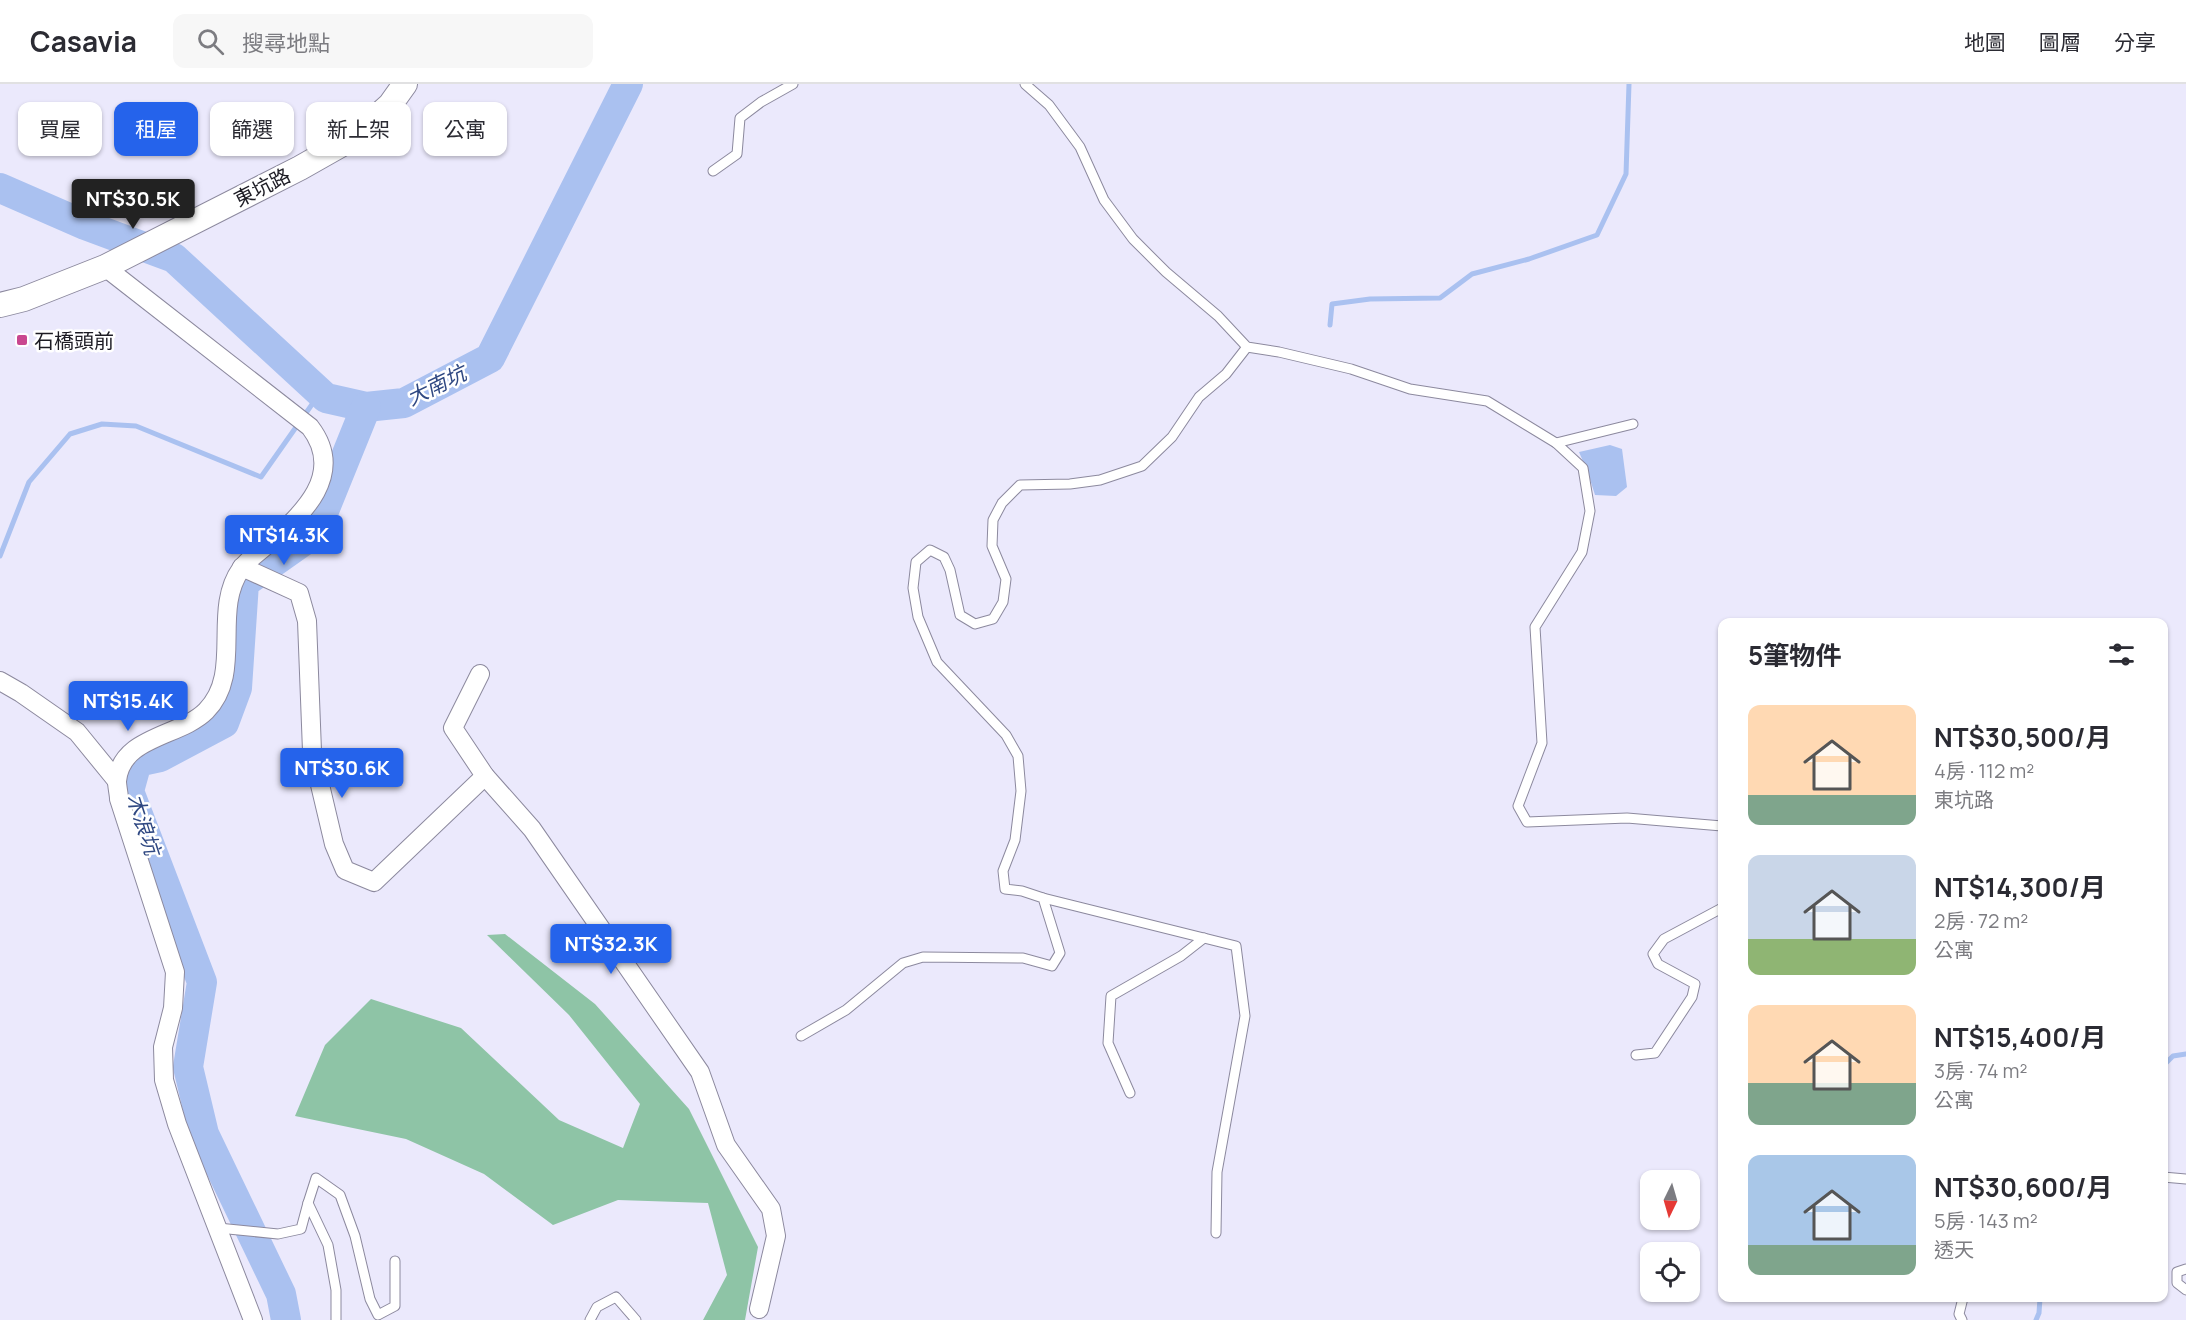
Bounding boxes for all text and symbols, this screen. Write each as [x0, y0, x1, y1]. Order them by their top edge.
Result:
search box [173, 14, 593, 68]
text: Casavia [30, 22, 137, 60]
icon: search [194, 25, 227, 58]
text: 搜尋地點 [242, 28, 330, 58]
text: 地圖 [1964, 28, 2006, 56]
text: 圖層 [2039, 28, 2081, 56]
text: 分享 [2114, 28, 2156, 56]
chip: 買屋 [18, 102, 102, 156]
chip: 租屋 [114, 102, 198, 156]
chip: 篩選 [210, 102, 294, 156]
chip: 新上架 [306, 102, 411, 156]
chip: 公寓 [423, 102, 507, 156]
street label: 東坑路 [229, 161, 295, 213]
pin: NT$30.5K [71, 179, 195, 230]
text: NT$30.5K [86, 185, 180, 212]
place label: 石橋頭前 [34, 327, 114, 354]
marker: 石橋頭前 [15, 333, 29, 347]
water label: 大南坑 [402, 357, 473, 411]
pin: NT$14.3K [222, 515, 346, 566]
text: NT$14.3K [239, 521, 329, 548]
text: 5筆物件 [1748, 637, 1841, 673]
icon: filters [2105, 638, 2138, 671]
pin: NT$15.4K [66, 681, 190, 732]
text: NT$15.4K [83, 687, 173, 714]
text: NT$30,500/月 [1934, 719, 2112, 755]
icon: home [1796, 729, 1868, 801]
pin: NT$30.6K [280, 748, 404, 799]
text: NT$30.6K [294, 754, 390, 781]
text: 4房 · 112 m² [1934, 757, 2034, 784]
text: 東坑路 [1934, 786, 1994, 813]
water label: 木浪坑 [121, 790, 168, 861]
text: NT$14,300/月 [1934, 869, 2106, 905]
icon: home [1796, 879, 1868, 951]
text: 2房 · 72 m² [1934, 907, 2028, 934]
pin: NT$32.3K [549, 924, 673, 975]
text: NT$32.3K [564, 930, 658, 957]
text: 公寓 [1934, 936, 1974, 963]
text: NT$15,400/月 [1934, 1019, 2107, 1055]
icon: home [1796, 1029, 1868, 1101]
text: 3房 · 74 m² [1934, 1057, 2028, 1084]
text: 公寓 [1934, 1086, 1974, 1113]
text: NT$30,600/月 [1934, 1169, 2113, 1205]
north arrow [1640, 1170, 1700, 1230]
map controls [1640, 1170, 1700, 1302]
icon: home [1796, 1179, 1868, 1251]
text: 5房 · 143 m² [1934, 1207, 2038, 1234]
text: 透天 [1934, 1236, 1974, 1263]
button: locate [1640, 1242, 1700, 1302]

